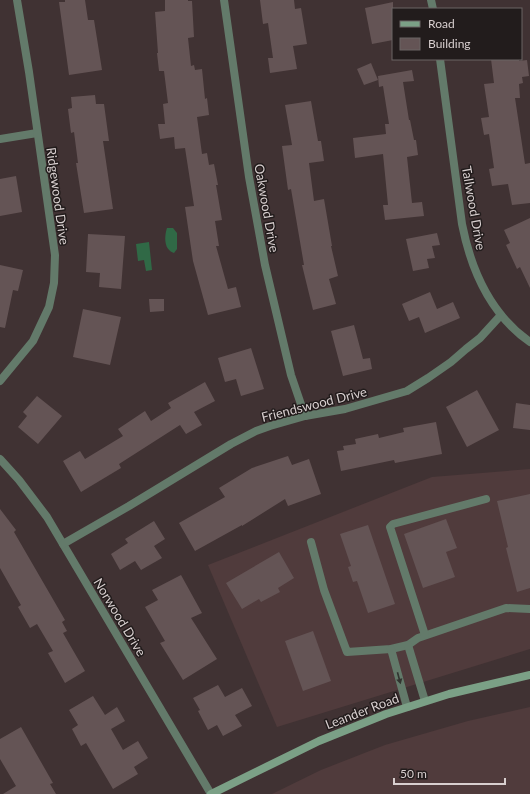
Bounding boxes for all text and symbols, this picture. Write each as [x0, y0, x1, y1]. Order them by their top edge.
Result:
legend [392, 8, 522, 60]
text: Road [428, 16, 455, 31]
text: Building [428, 36, 471, 51]
street label: Ridgewood Drive [43, 146, 73, 246]
street label: Oakwood Drive [251, 162, 283, 254]
street label: Tallwood Drive [459, 165, 489, 251]
street label: Friendswood Drive [260, 383, 369, 425]
street label: Norwood Drive [90, 575, 150, 659]
one-way arrow [396, 672, 402, 684]
street label: Leander Road [323, 690, 401, 732]
scale bar [394, 760, 505, 786]
text: 50 m [400, 766, 427, 781]

